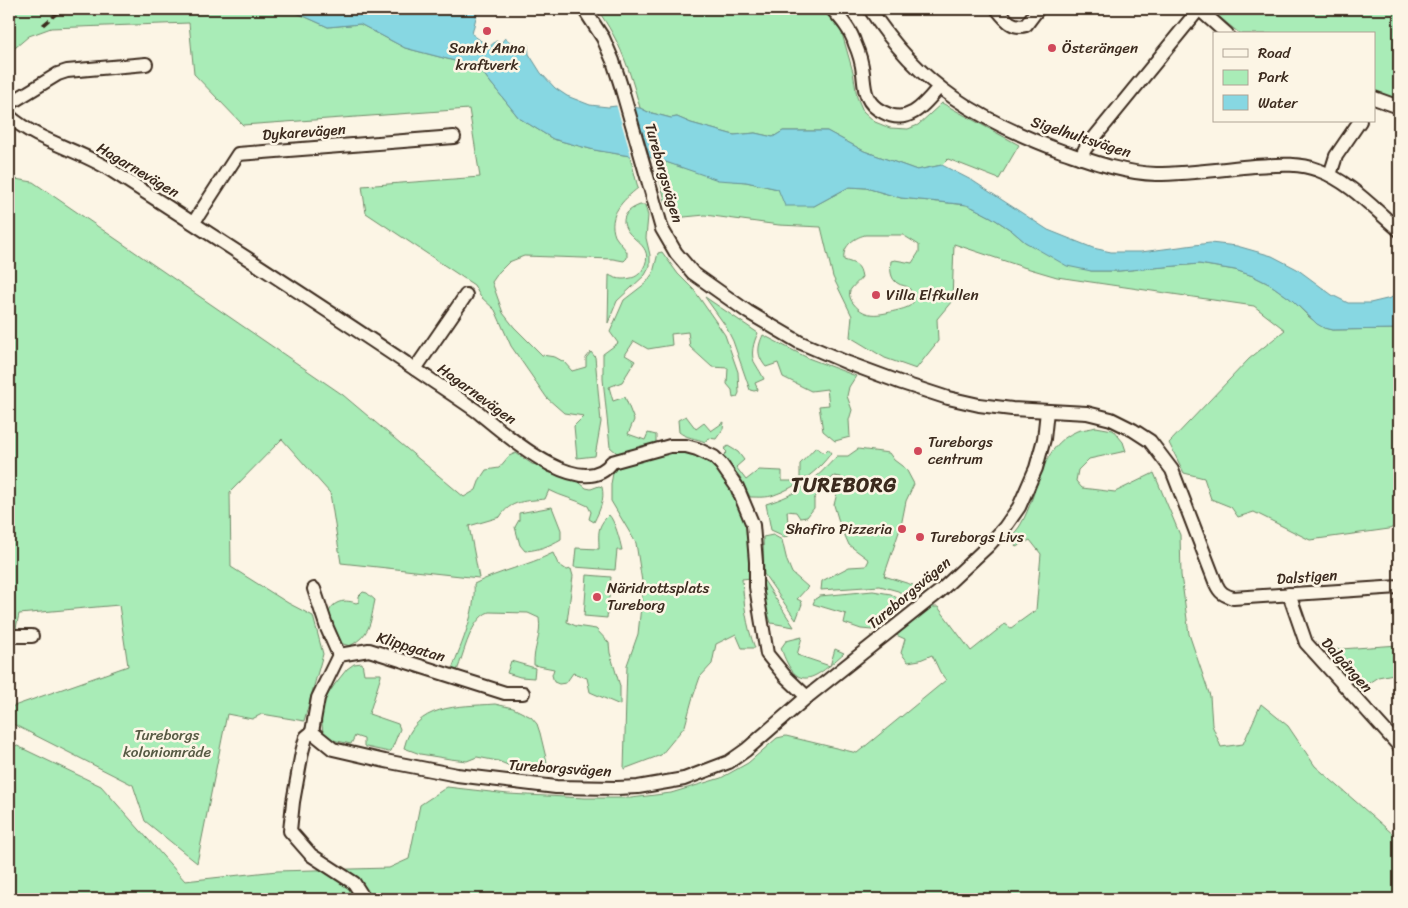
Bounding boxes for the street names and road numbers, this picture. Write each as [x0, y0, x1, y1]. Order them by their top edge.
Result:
street label: Sigelhultsvägen [1028, 109, 1134, 165]
street label: Dykarevägen [261, 116, 347, 148]
street label: Tureborgsvägen [637, 120, 691, 226]
street label: Hagarnevägen [92, 135, 184, 205]
street label: Hagarnevägen [432, 356, 522, 432]
street label: Tureborgsvägen [861, 550, 957, 636]
street label: Dalstigen [1276, 562, 1338, 592]
street label: Klippgatan [373, 624, 449, 670]
street label: Dalgången [1315, 631, 1379, 699]
street label: Tureborgsvägen [508, 751, 612, 785]

